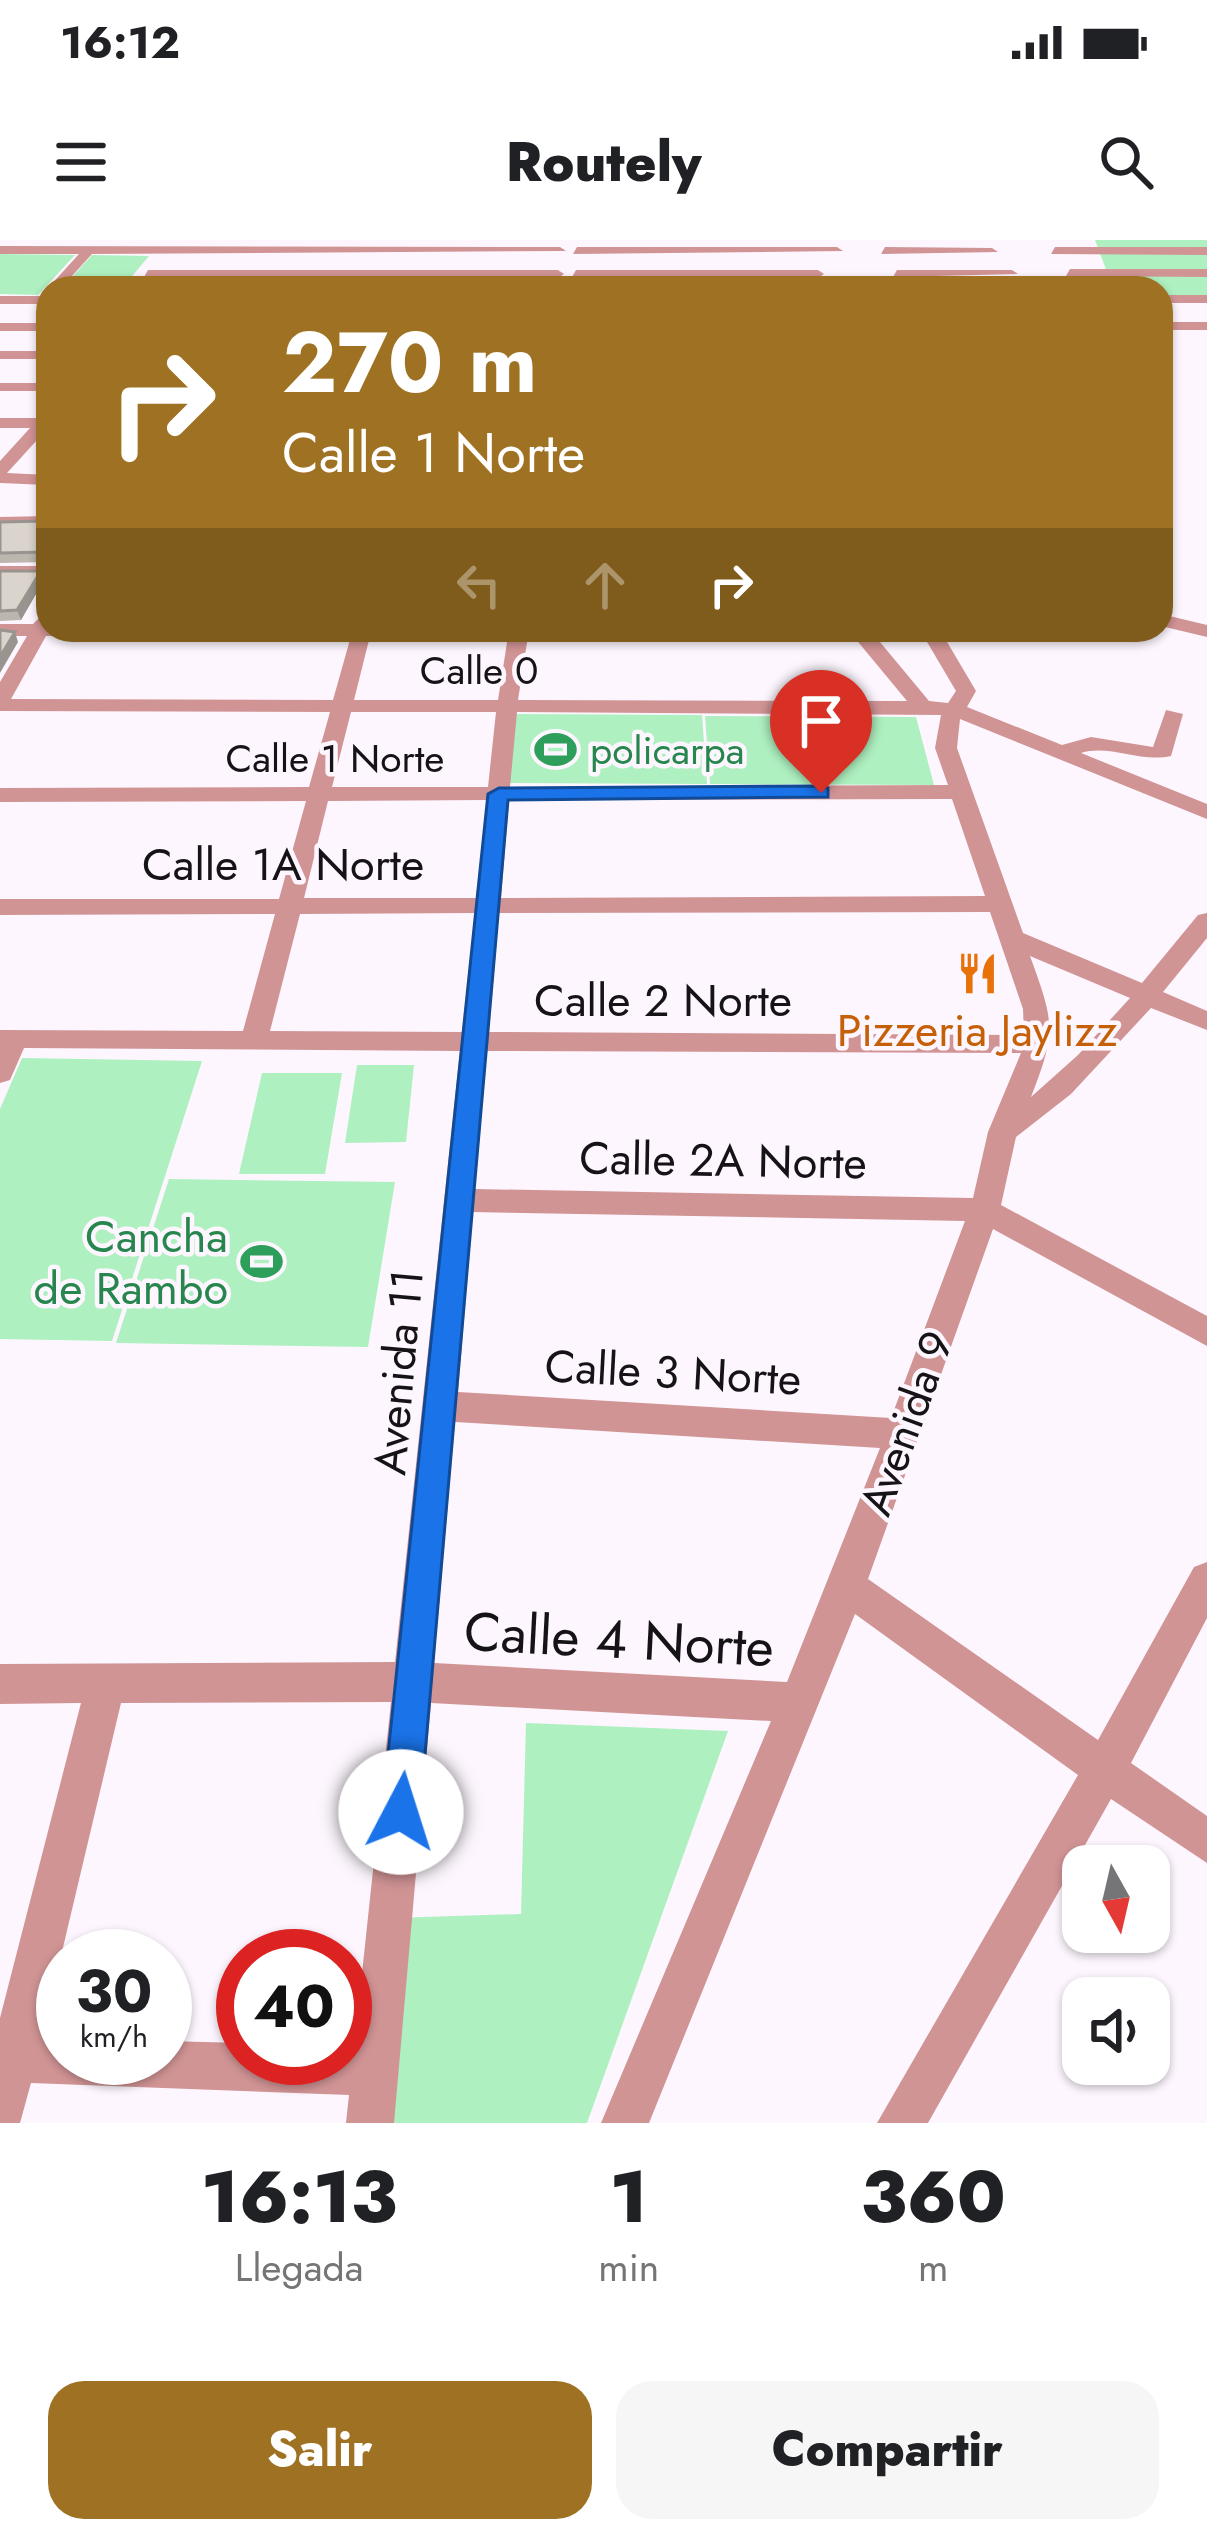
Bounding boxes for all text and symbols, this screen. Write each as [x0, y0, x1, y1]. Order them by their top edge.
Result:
text: 16:12 [60, 10, 180, 75]
text: Routely [506, 123, 701, 201]
icon: menu [48, 129, 114, 195]
icon: search [1093, 129, 1159, 195]
text: 270 m [282, 302, 537, 424]
icon: right [84, 324, 240, 480]
text: Calle 1 Norte [282, 414, 585, 492]
icon: left [446, 552, 512, 618]
icon: ahead [572, 552, 638, 618]
icon: right [698, 552, 764, 618]
street label: Calle 0 [420, 642, 538, 699]
pin [770, 670, 872, 793]
icon: arrive [788, 688, 854, 754]
place label: policarpa [590, 722, 744, 779]
sports icon: policarpa [533, 727, 579, 773]
street label: Calle 1 Norte [226, 730, 444, 787]
street label: Calle 1A Norte [142, 832, 424, 897]
restaurant icon: Pizzeria Jaylizz [954, 951, 1000, 997]
street label: Calle 2 Norte [534, 968, 792, 1033]
place label: Pizzeria Jaylizz [837, 998, 1118, 1063]
street label: Calle 2A Norte [579, 1125, 867, 1196]
place label: Cancha de Rambo [34, 1204, 228, 1321]
sports icon: Cancha de Rambo [239, 1239, 285, 1285]
street label: Avenida 11 [357, 1266, 440, 1478]
street label: Avenida 9 [843, 1322, 970, 1524]
street label: Calle 3 Norte [543, 1333, 803, 1412]
street label: Calle 4 Norte [462, 1592, 776, 1686]
position arrow [338, 1749, 464, 1875]
north arrow [1062, 1845, 1170, 1953]
map controls [1062, 1845, 1170, 2085]
speed limit sign: 40 [216, 1929, 372, 2085]
text: 30 [76, 1948, 152, 2035]
button: sound [1062, 1977, 1170, 2085]
text: km/h [80, 2015, 148, 2058]
text: 16:13 [201, 2145, 397, 2249]
text: 1 [610, 2145, 648, 2249]
text: 360 [860, 2145, 1006, 2249]
text: Llegada [235, 2239, 363, 2296]
text: min [598, 2239, 659, 2296]
text: m [918, 2239, 948, 2296]
button: Salir [48, 2381, 592, 2519]
button: Compartir [616, 2381, 1159, 2519]

